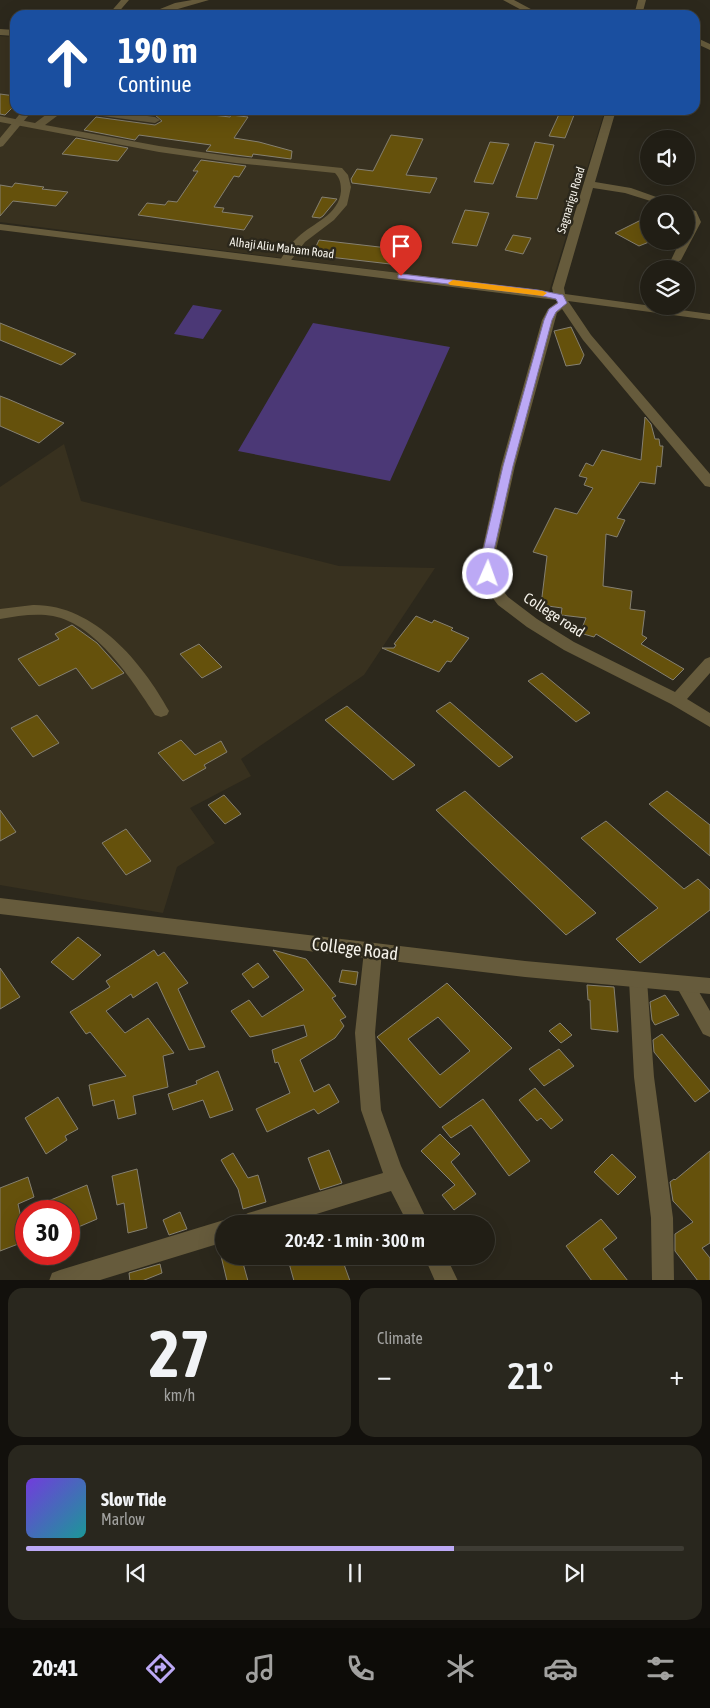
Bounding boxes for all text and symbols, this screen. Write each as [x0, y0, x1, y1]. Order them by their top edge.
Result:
icon: ahead [35, 30, 100, 95]
text: 190 m [118, 30, 197, 70]
text: Continue [118, 71, 192, 97]
map controls [640, 130, 695, 315]
button: sound [640, 130, 695, 185]
street label: Sagnarigu Road [554, 165, 588, 235]
button: search [640, 195, 695, 250]
pin [380, 225, 422, 276]
icon: arrive [387, 232, 415, 260]
street label: Alhaji Aliu Maham Road [229, 235, 335, 261]
button: layers [640, 260, 695, 315]
position arrow [461, 547, 513, 599]
street label: College road [521, 589, 588, 640]
street label: College Road [311, 933, 399, 964]
speed limit sign: 30 [15, 1200, 80, 1265]
text: 20:42 · 1 min · 300 m [285, 1229, 425, 1251]
text: 27 [149, 1316, 210, 1391]
text: Climate [377, 1329, 423, 1347]
text: 21° [507, 1354, 554, 1397]
text: − [377, 1359, 392, 1391]
text: + [669, 1359, 684, 1391]
text: km/h [164, 1386, 195, 1404]
text: Slow Tide [101, 1488, 166, 1510]
text: Marlow [101, 1510, 145, 1528]
icon: previous [122, 1559, 150, 1587]
icon: pause [341, 1559, 369, 1587]
icon: next [560, 1559, 588, 1587]
icon: directions [143, 1651, 178, 1686]
icon: music [243, 1651, 278, 1686]
icon: phone [343, 1651, 378, 1686]
icon: climate [443, 1651, 478, 1686]
icon: car [543, 1651, 578, 1686]
icon: filters [643, 1651, 678, 1686]
text: 20:41 [32, 1655, 78, 1681]

